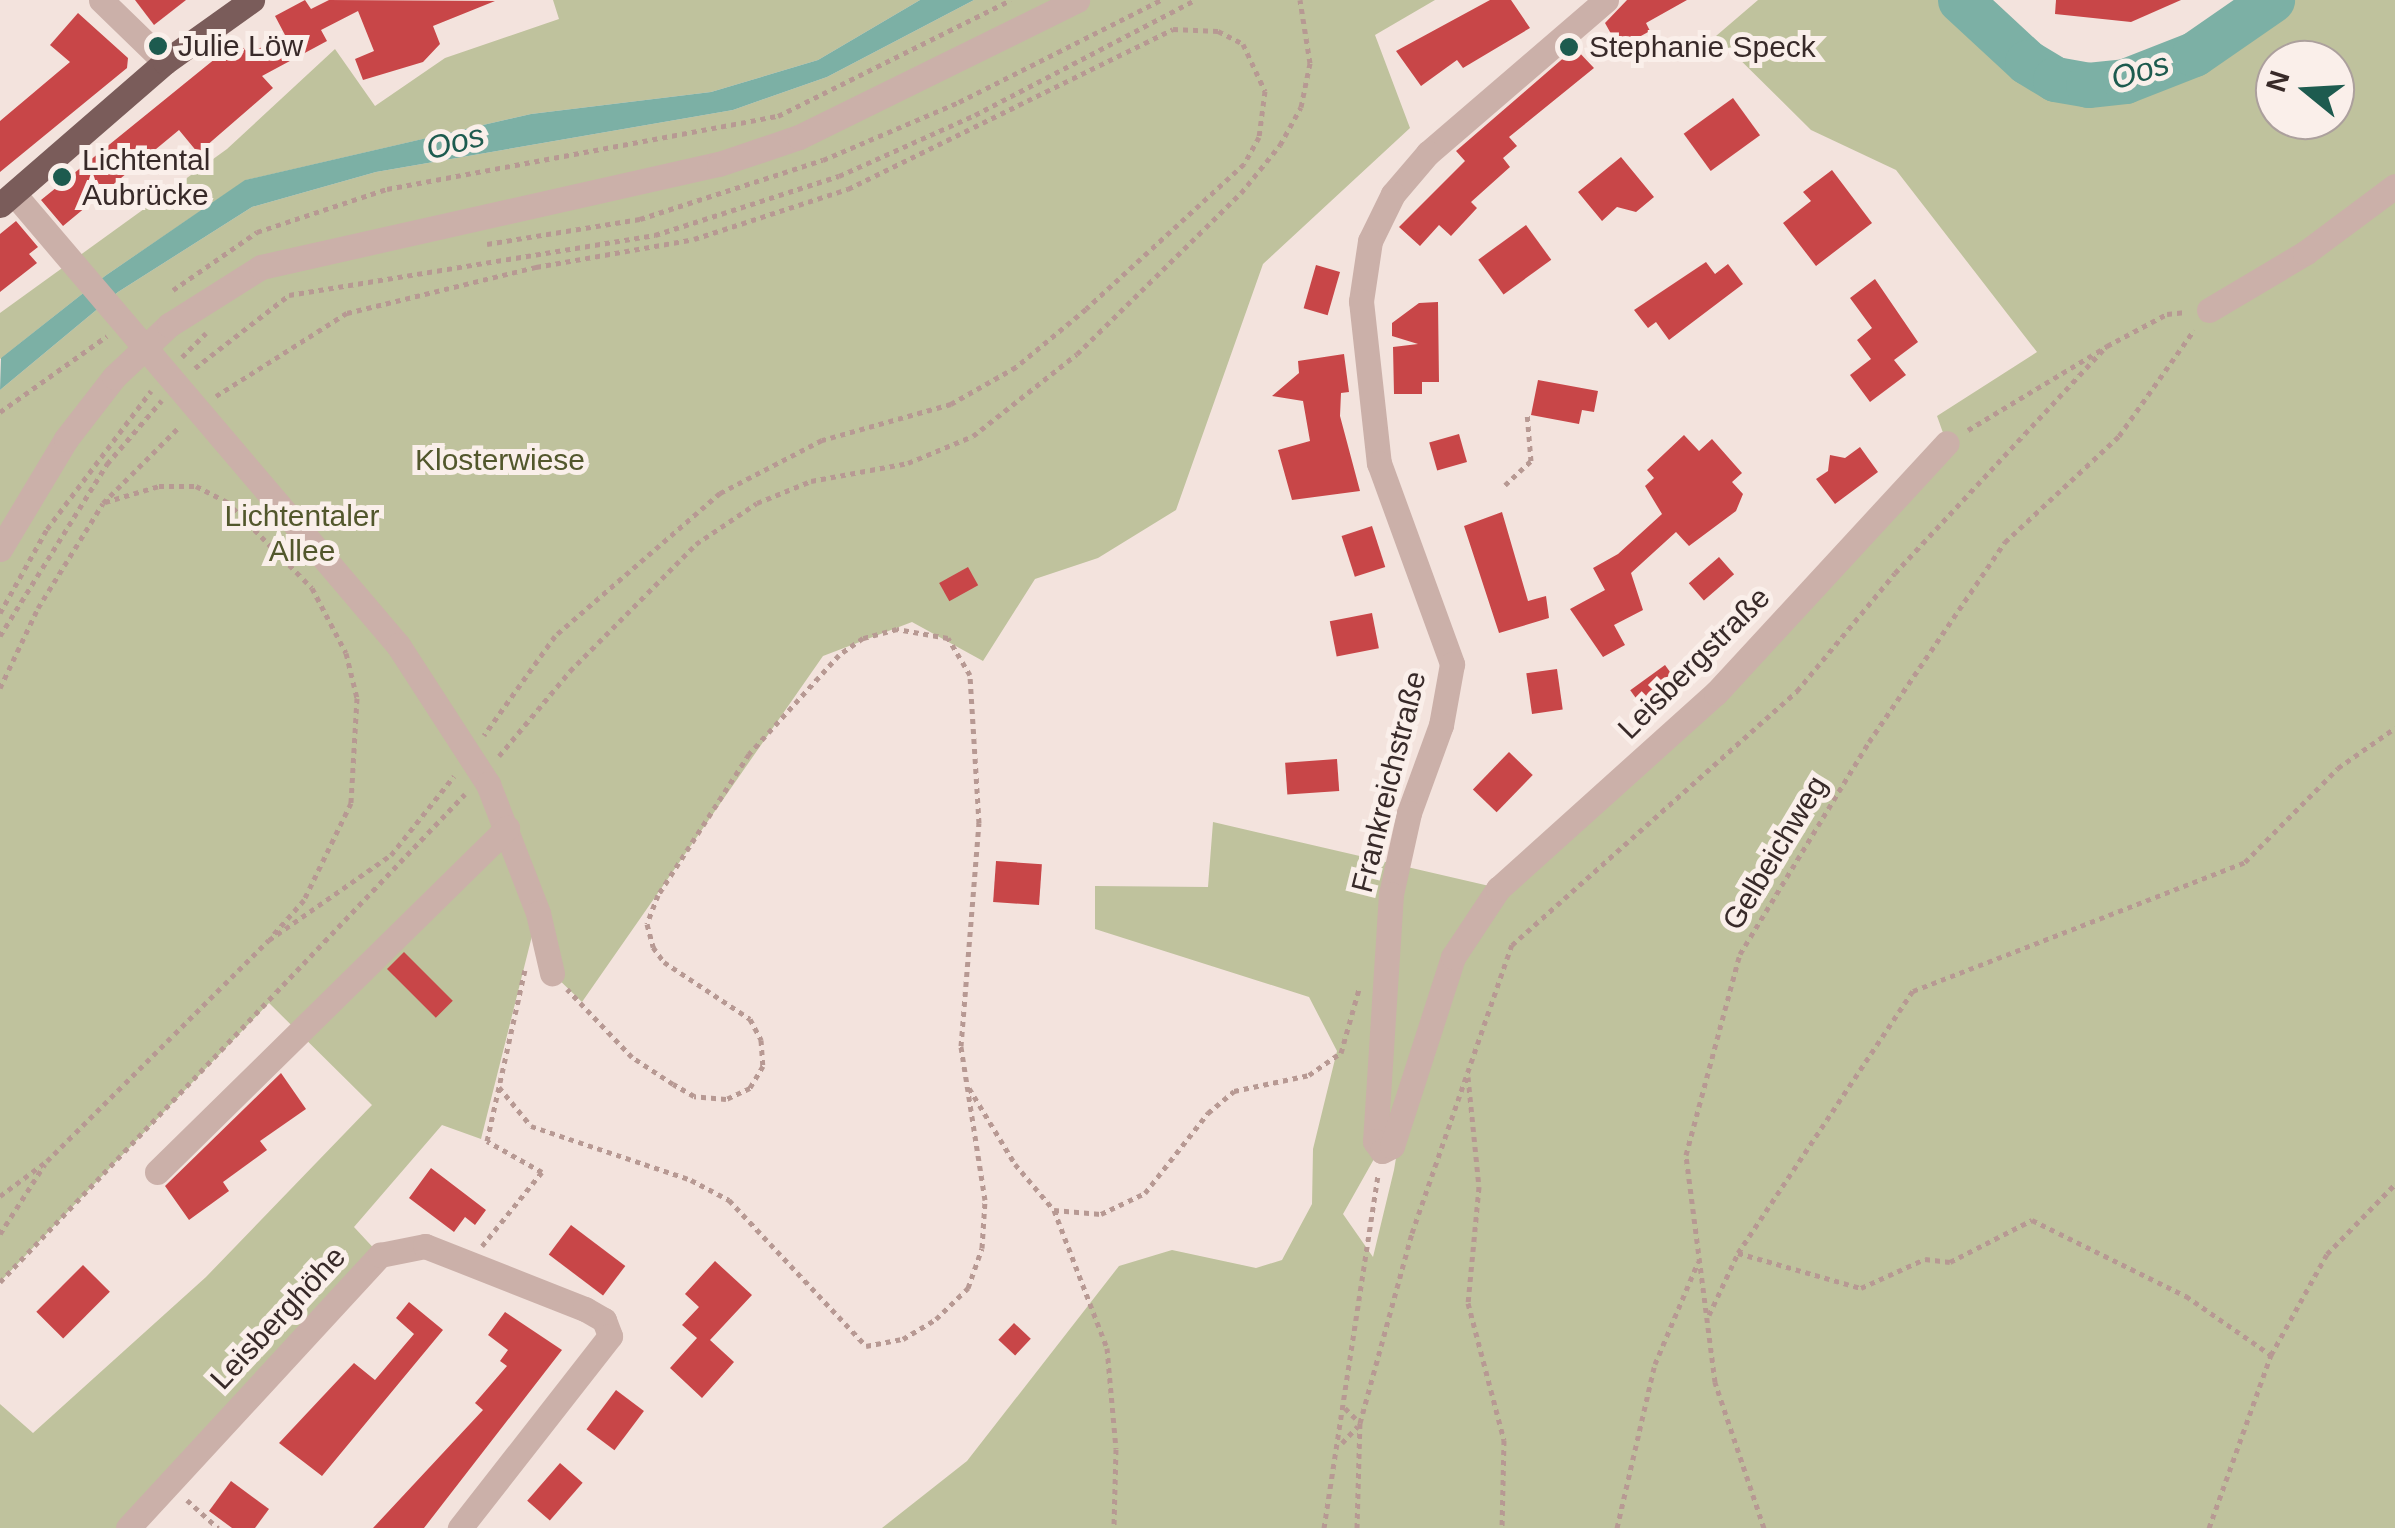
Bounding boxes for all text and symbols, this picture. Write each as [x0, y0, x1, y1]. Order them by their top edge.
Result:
place label: Julie Löw [178, 28, 303, 64]
place label: Stephanie Speck [1589, 29, 1816, 65]
marker: Julie Löw [147, 35, 169, 57]
marker: Stephanie Speck [1558, 36, 1580, 58]
north arrow [2255, 40, 2355, 140]
water label: Oos [2106, 44, 2174, 98]
text: N [2260, 67, 2296, 96]
water label: Oos [422, 116, 488, 168]
place label: Lichtental Aubrücke [82, 142, 210, 212]
marker: Lichtental Aubrücke [51, 166, 73, 188]
park label: Klosterwiese [415, 442, 585, 478]
park label: Lichtentaler Allee [224, 498, 380, 568]
street label: Leisbergstraße [1611, 580, 1777, 746]
street label: Frankreichstraße [1344, 668, 1434, 896]
street label: Gelbeichweg [1715, 769, 1835, 937]
street label: Leisberghöhe [203, 1239, 353, 1397]

